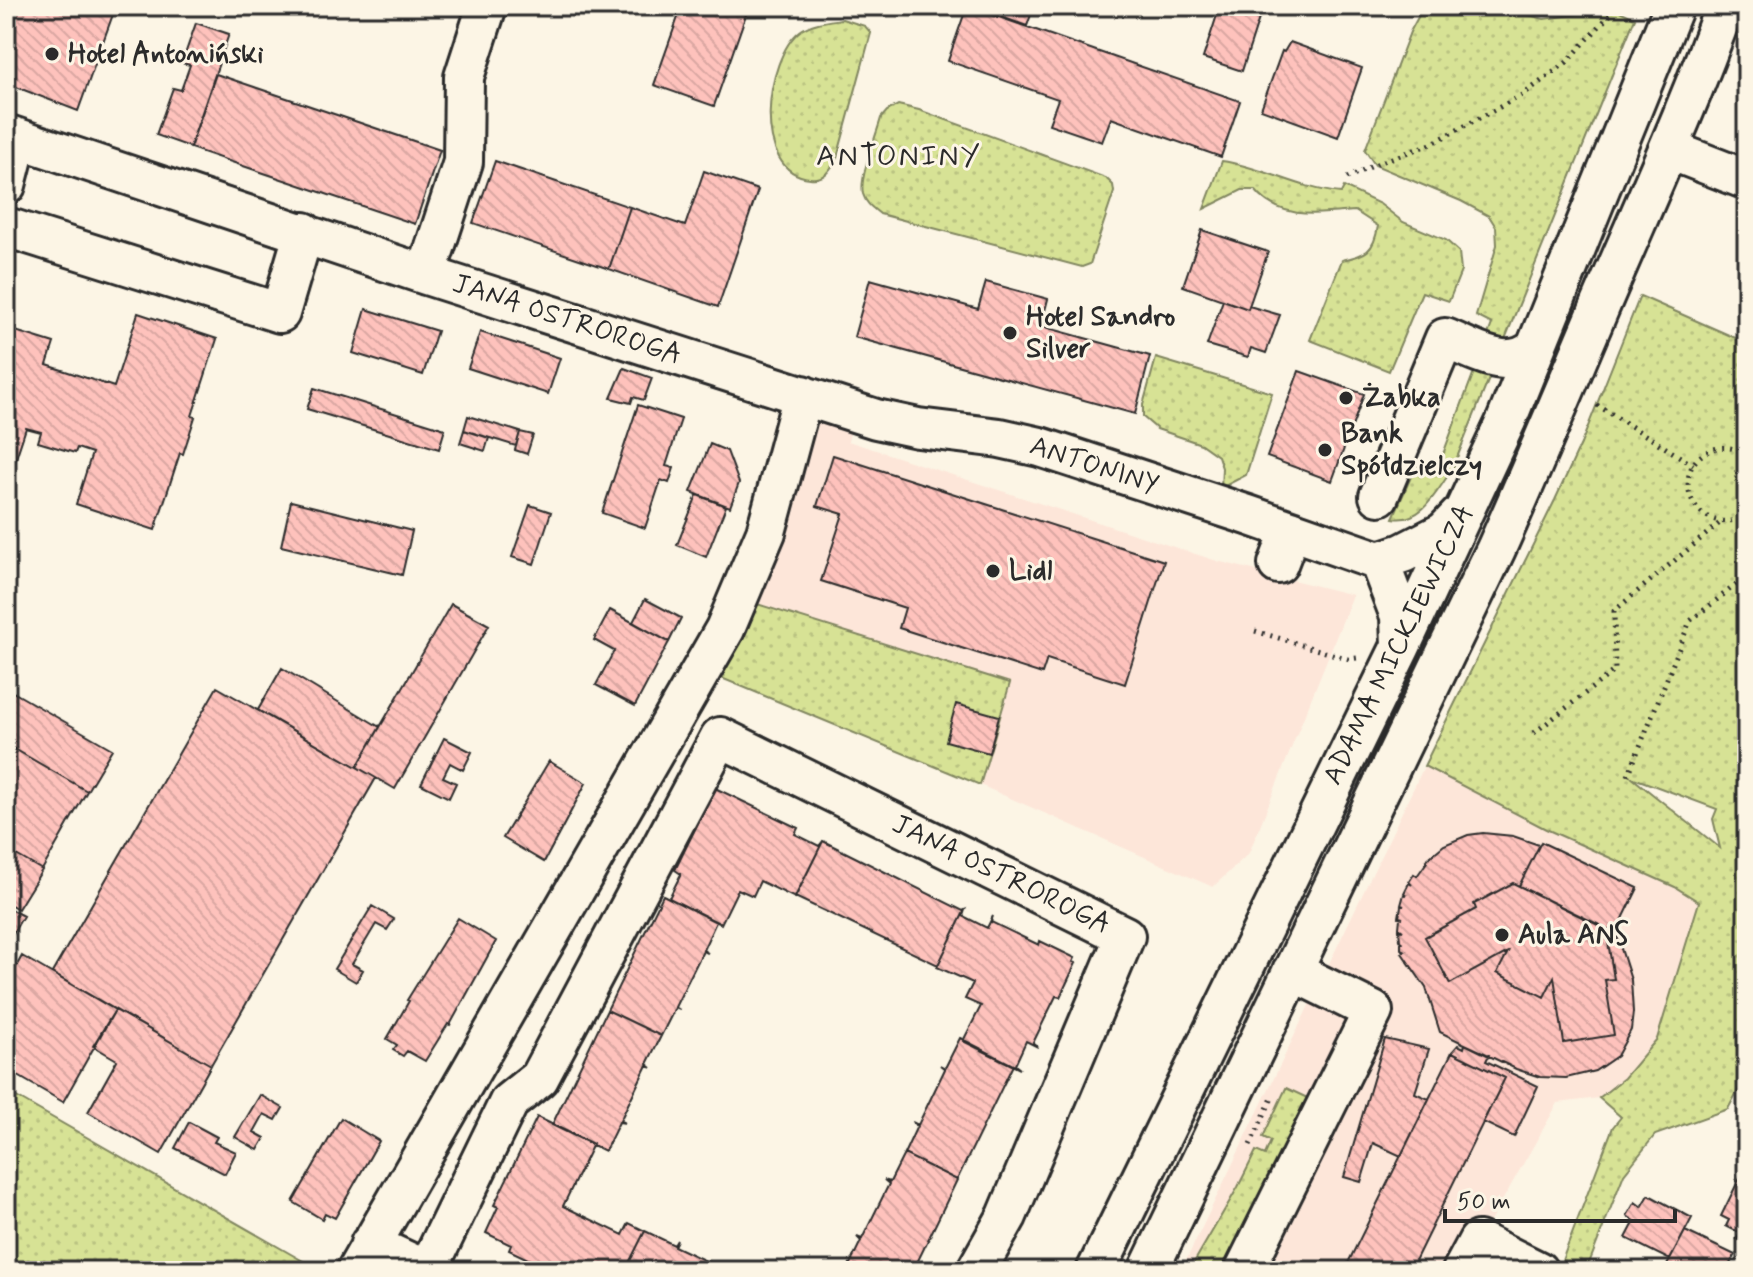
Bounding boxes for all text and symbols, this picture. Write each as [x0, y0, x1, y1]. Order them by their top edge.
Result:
place label: Hotel Antoniński [68, 36, 263, 73]
marker: Hotel Antoniński [43, 45, 61, 63]
district label: ANTONINY [816, 137, 982, 176]
street label: JANA OSTROROGA [448, 266, 686, 374]
place label: Hotel Sandro Silver [1026, 299, 1175, 368]
marker: Hotel Sandro Silver [1001, 324, 1019, 342]
place label: Żabka [1362, 380, 1441, 417]
marker: Żabka [1337, 389, 1355, 407]
place label: Bank Spółdzielczy [1341, 416, 1482, 485]
street label: ANTONINY [1025, 428, 1163, 504]
marker: Bank Spółdzielczy [1316, 441, 1334, 459]
street label: ADAMA MICKIEWICZA [1315, 499, 1483, 791]
place label: Lidl [1009, 553, 1053, 590]
marker: Lidl [984, 562, 1002, 580]
street label: JANA OSTROROGA [886, 806, 1116, 944]
place label: Aula ANS [1518, 917, 1629, 954]
marker: Aula ANS [1493, 926, 1511, 944]
scale bar [1445, 1173, 1675, 1223]
text: 50 m [1457, 1187, 1511, 1218]

